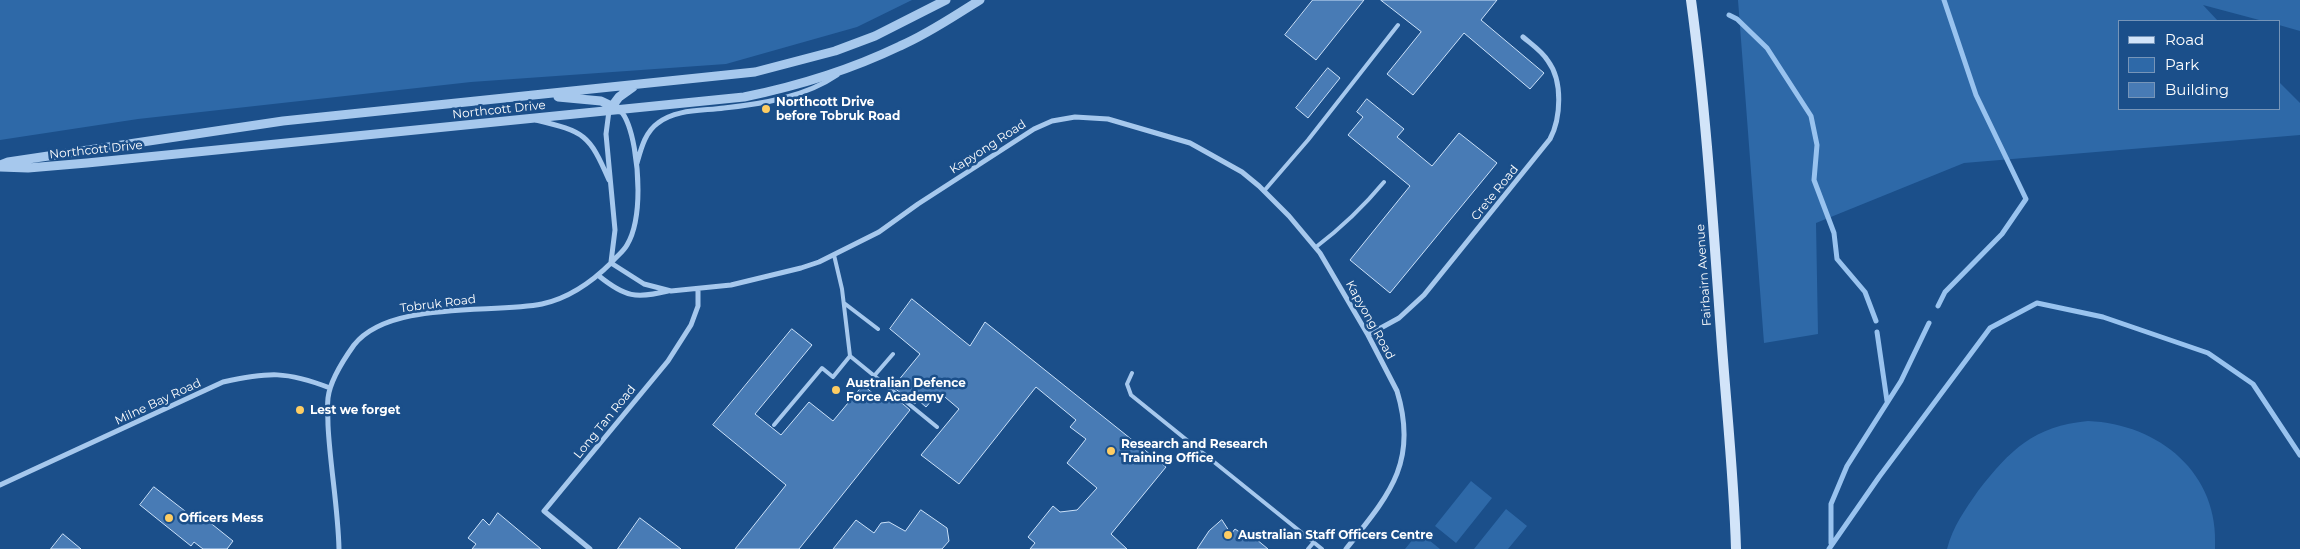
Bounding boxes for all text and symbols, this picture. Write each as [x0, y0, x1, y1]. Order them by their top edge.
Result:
legend [2118, 20, 2280, 110]
text: Road [2165, 30, 2204, 49]
text: Park [2165, 55, 2199, 74]
text: Building [2165, 80, 2229, 99]
place label: Northcott Drive before Tobruk Road [776, 95, 900, 123]
street label: Northcott Drive [452, 98, 546, 122]
marker: Northcott Drive before Tobruk Road [760, 103, 772, 115]
street label: Kapyong Road [947, 117, 1029, 177]
street label: Northcott Drive [49, 138, 143, 162]
street label: Crete Road [1468, 163, 1522, 223]
street label: Fairbairn Avenue [1693, 224, 1715, 326]
street label: Kapyong Road [1342, 278, 1398, 362]
street label: Tobruk Road [399, 292, 477, 316]
street label: Milne Bay Road [113, 376, 203, 428]
place label: Australian Defence Force Academy [846, 376, 966, 404]
street label: Long Tan Road [571, 382, 639, 462]
marker: Australian Defence Force Academy [830, 384, 842, 396]
place label: Lest we forget [310, 403, 400, 417]
marker: Lest we forget [294, 404, 306, 416]
place label: Research and Research Training Office [1121, 437, 1268, 465]
marker: Research and Research Training Office [1105, 445, 1117, 457]
place label: Officers Mess [179, 511, 263, 525]
marker: Officers Mess [163, 512, 175, 524]
place label: Australian Staff Officers Centre [1238, 528, 1433, 542]
marker: Australian Staff Officers Centre [1222, 529, 1234, 541]

